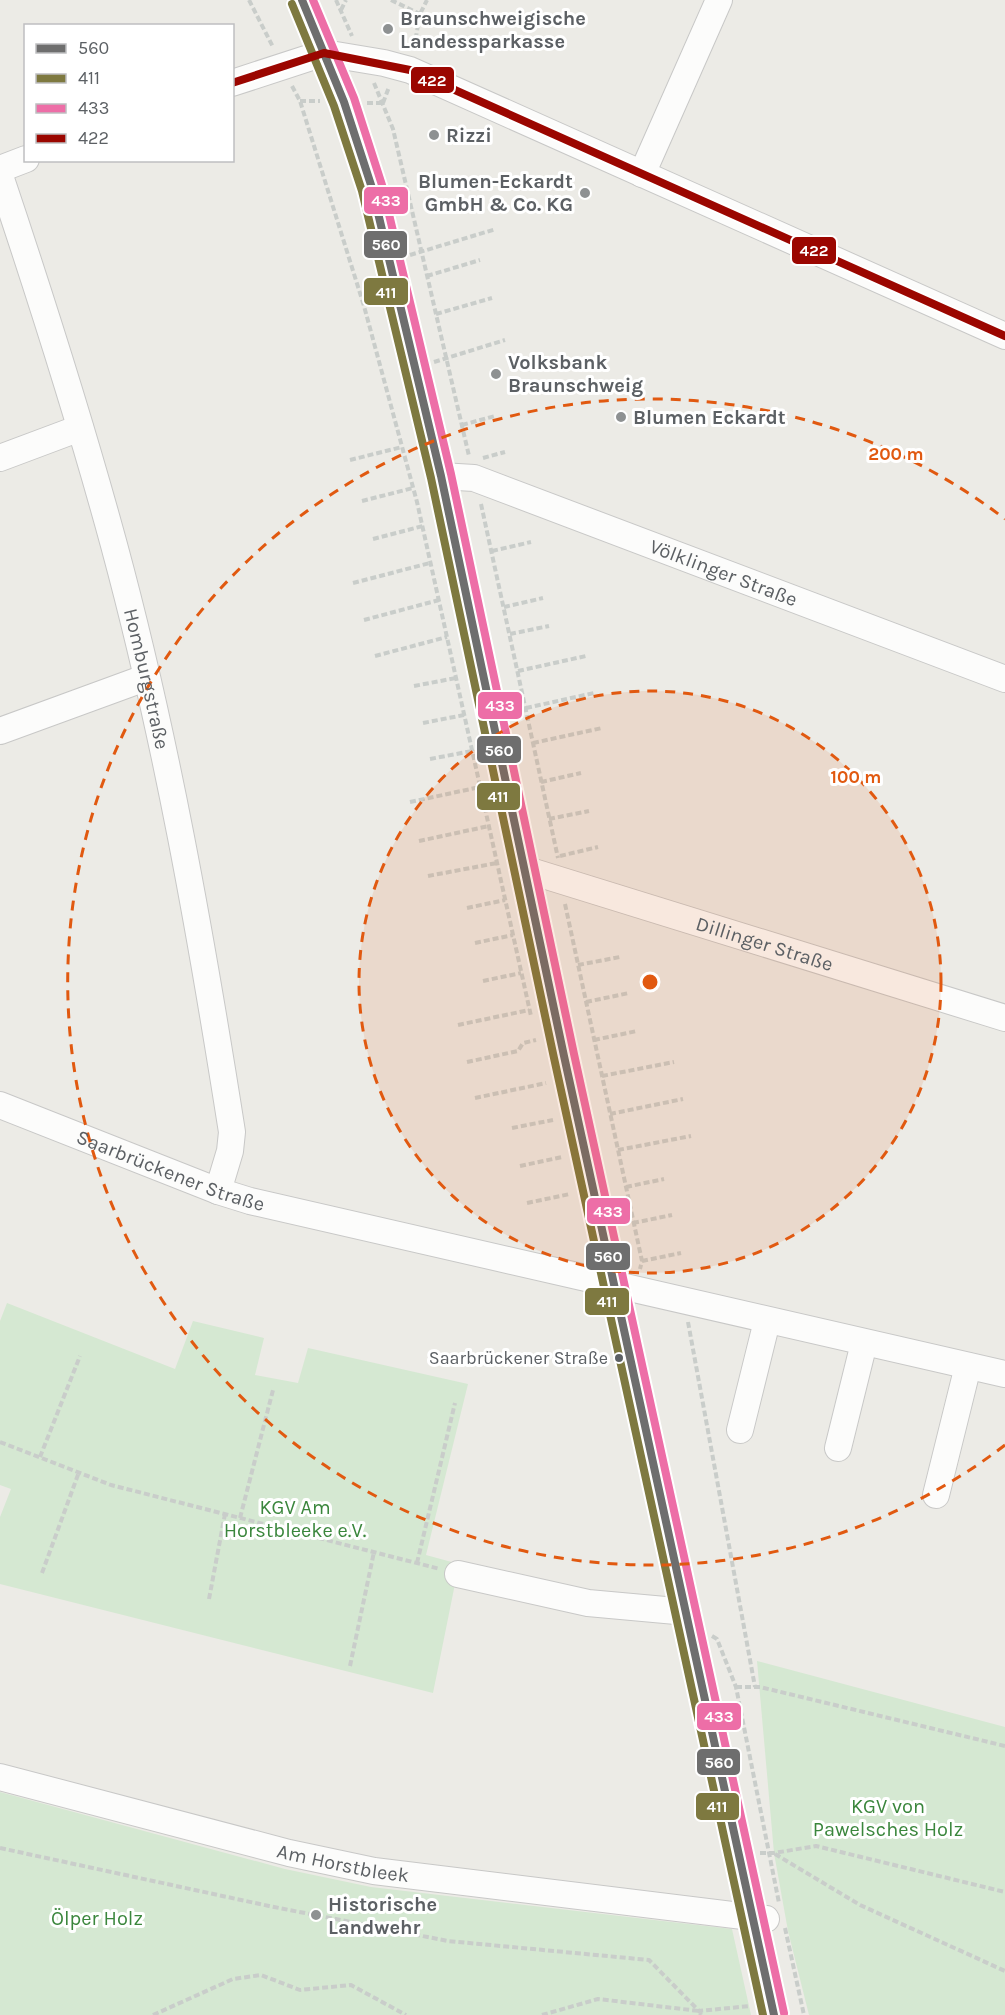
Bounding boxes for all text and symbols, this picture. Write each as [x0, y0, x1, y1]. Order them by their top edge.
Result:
place label: Braunschweigische Landessparkasse [400, 7, 586, 53]
marker: Braunschweigische Landessparkasse [381, 22, 395, 36]
legend [24, 24, 234, 162]
text: 560 [78, 37, 109, 59]
line badge: 422 [410, 66, 455, 94]
text: 411 [78, 67, 100, 89]
text: 422 [418, 71, 446, 90]
text: 433 [78, 97, 109, 119]
place label: Rizzi [446, 124, 492, 147]
text: 422 [78, 127, 109, 149]
marker: Rizzi [427, 128, 441, 142]
place label: Blumen-Eckardt GmbH & Co. KG [418, 170, 573, 216]
line badge: 433 [363, 186, 409, 215]
marker: Blumen-Eckardt GmbH & Co. KG [578, 186, 592, 200]
text: 433 [371, 191, 401, 210]
line badge: 560 [363, 230, 408, 259]
text: 560 [371, 235, 401, 254]
line badge: 422 [791, 236, 837, 265]
text: 422 [800, 241, 828, 260]
line badge: 411 [363, 277, 409, 306]
text: 411 [376, 283, 396, 302]
place label: Volksbank Braunschweig [508, 351, 643, 397]
marker: Volksbank Braunschweig [489, 367, 503, 381]
place label: Blumen Eckardt [633, 406, 786, 429]
marker: Blumen Eckardt [614, 410, 628, 424]
text: 200 m [868, 443, 924, 465]
street label: Völklinger Straße [647, 534, 801, 611]
street label: Homburgstraße [119, 606, 174, 751]
line badge: 433 [477, 691, 523, 720]
text: 433 [485, 696, 515, 715]
line badge: 560 [476, 735, 522, 764]
text: 560 [484, 741, 514, 760]
text: 100 m [831, 766, 881, 788]
line badge: 411 [476, 782, 521, 811]
text: 411 [488, 787, 508, 806]
street label: Dillinger Straße [693, 912, 836, 976]
centre of rings [640, 972, 660, 992]
street label: Saarbrückener Straße [73, 1125, 267, 1216]
line badge: 433 [586, 1197, 631, 1225]
text: 433 [593, 1202, 623, 1221]
line badge: 560 [585, 1242, 631, 1271]
text: 560 [593, 1247, 623, 1266]
line badge: 411 [584, 1287, 630, 1316]
text: 411 [597, 1292, 617, 1311]
place label: Saarbrückener Straße [429, 1347, 608, 1369]
marker: Saarbrückener Straße [613, 1352, 625, 1364]
park label: KGV Am Horstbleeke e.V. [224, 1496, 366, 1542]
line badge: 433 [696, 1702, 742, 1731]
text: 433 [704, 1707, 734, 1726]
line badge: 560 [696, 1748, 741, 1776]
text: 560 [704, 1753, 734, 1772]
line badge: 411 [695, 1792, 740, 1821]
park label: KGV von Pawelsches Holz [813, 1795, 963, 1841]
text: 411 [707, 1797, 727, 1816]
street label: Am Horstbleek [275, 1839, 410, 1887]
place label: Historische Landwehr [328, 1893, 437, 1939]
park label: Ölper Holz [51, 1907, 143, 1930]
marker: Historische Landwehr [309, 1908, 323, 1922]

